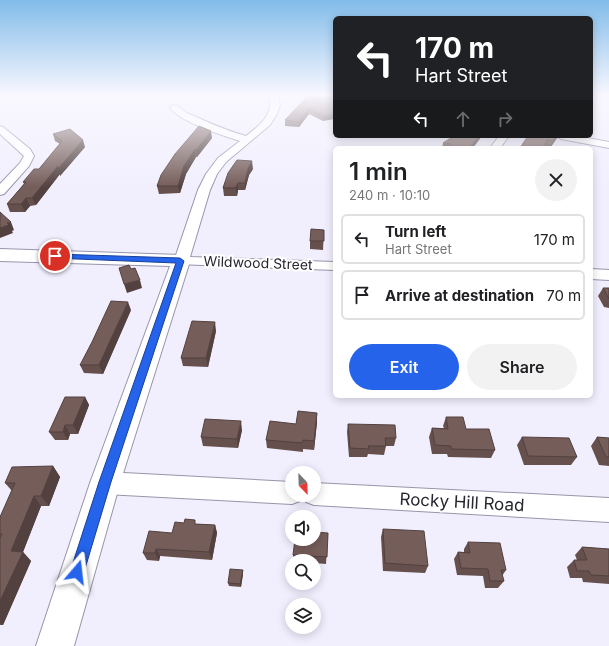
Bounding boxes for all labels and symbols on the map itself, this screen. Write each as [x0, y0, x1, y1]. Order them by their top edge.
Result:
pin [38, 239, 72, 273]
street label: Wildwood Street [203, 252, 313, 273]
north arrow [285, 466, 321, 502]
street label: Rocky Hill Road [399, 489, 525, 515]
position arrow [56, 551, 98, 593]

